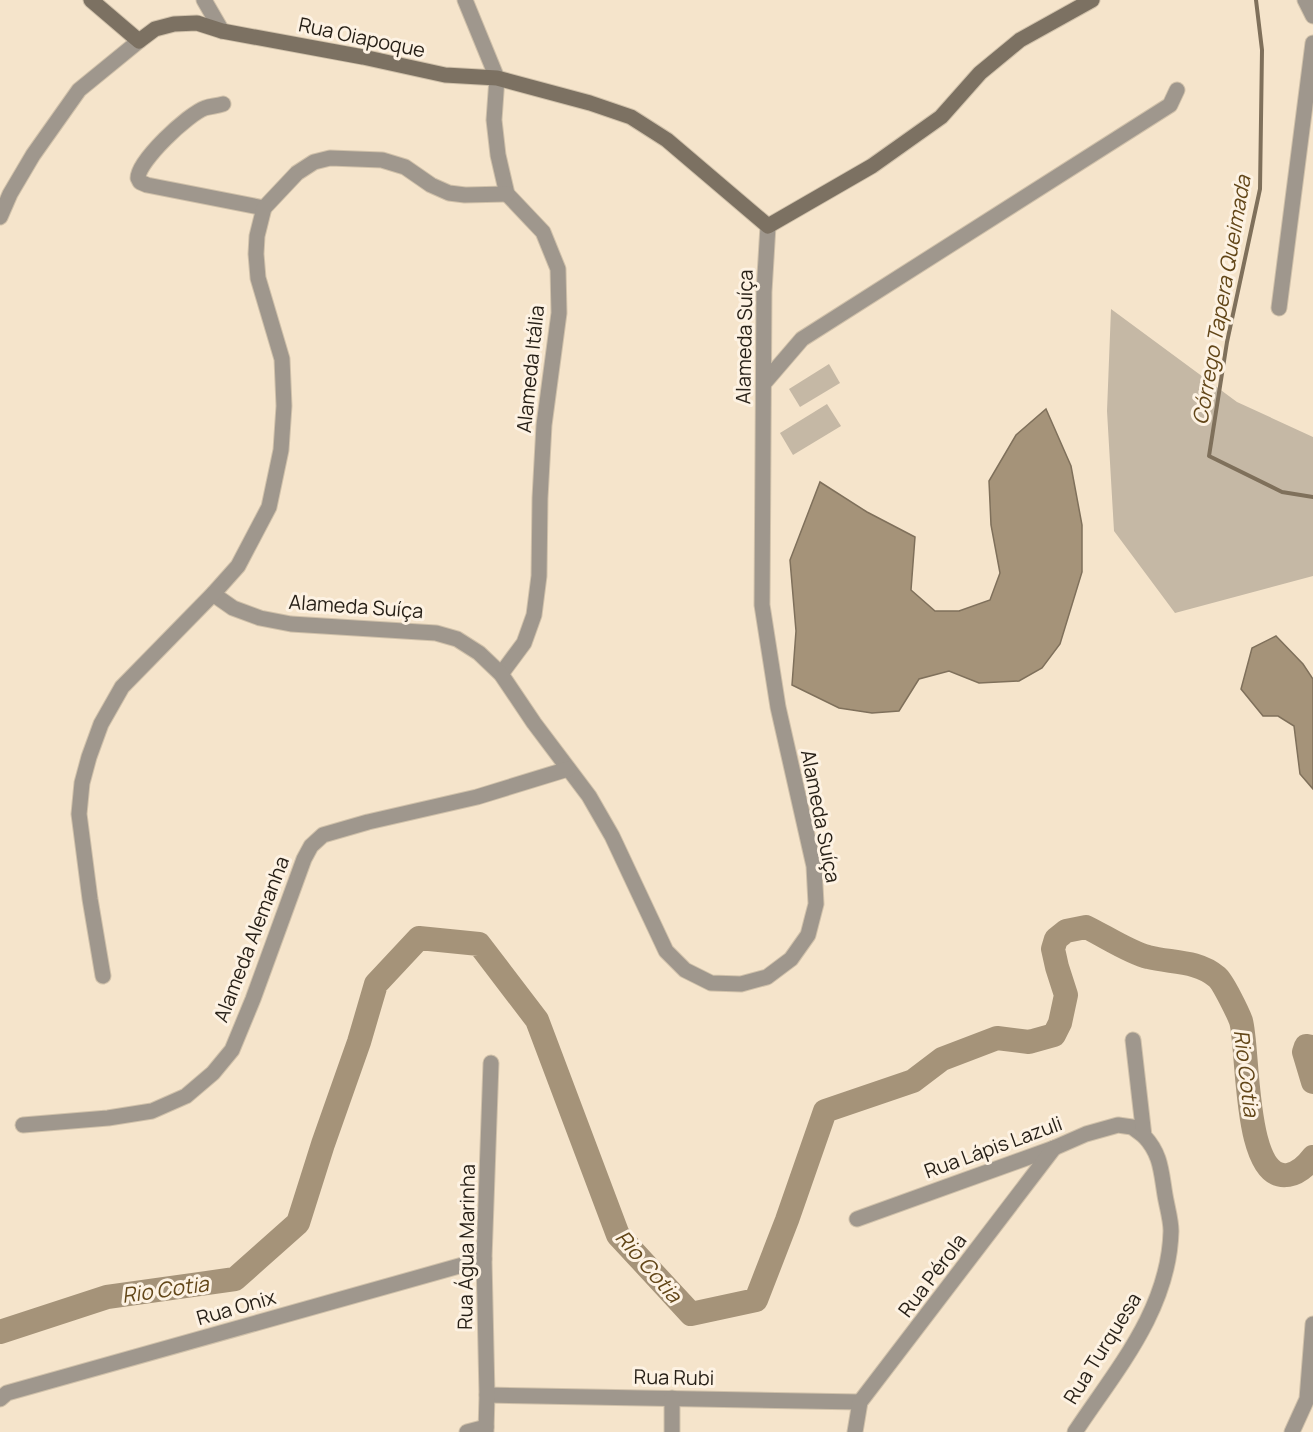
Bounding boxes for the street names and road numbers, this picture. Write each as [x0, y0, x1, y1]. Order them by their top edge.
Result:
street label: Rua Oiapoque [296, 10, 428, 64]
street label: Alameda Suíça [729, 269, 759, 405]
street label: Alameda Itália [510, 304, 550, 434]
street label: Alameda Suíça [288, 588, 424, 624]
street label: Alameda Suíça [795, 747, 847, 885]
street label: Alameda Alemanha [207, 852, 295, 1026]
street label: Rua Lápis Lazuli [920, 1110, 1066, 1184]
street label: Rua Água Marinha [451, 1164, 481, 1330]
street label: Rua Pérola [892, 1228, 972, 1322]
street label: Rua Onix [193, 1283, 279, 1331]
street label: Rua Turquesa [1057, 1287, 1147, 1409]
street label: Rua Rubi [633, 1363, 715, 1391]

